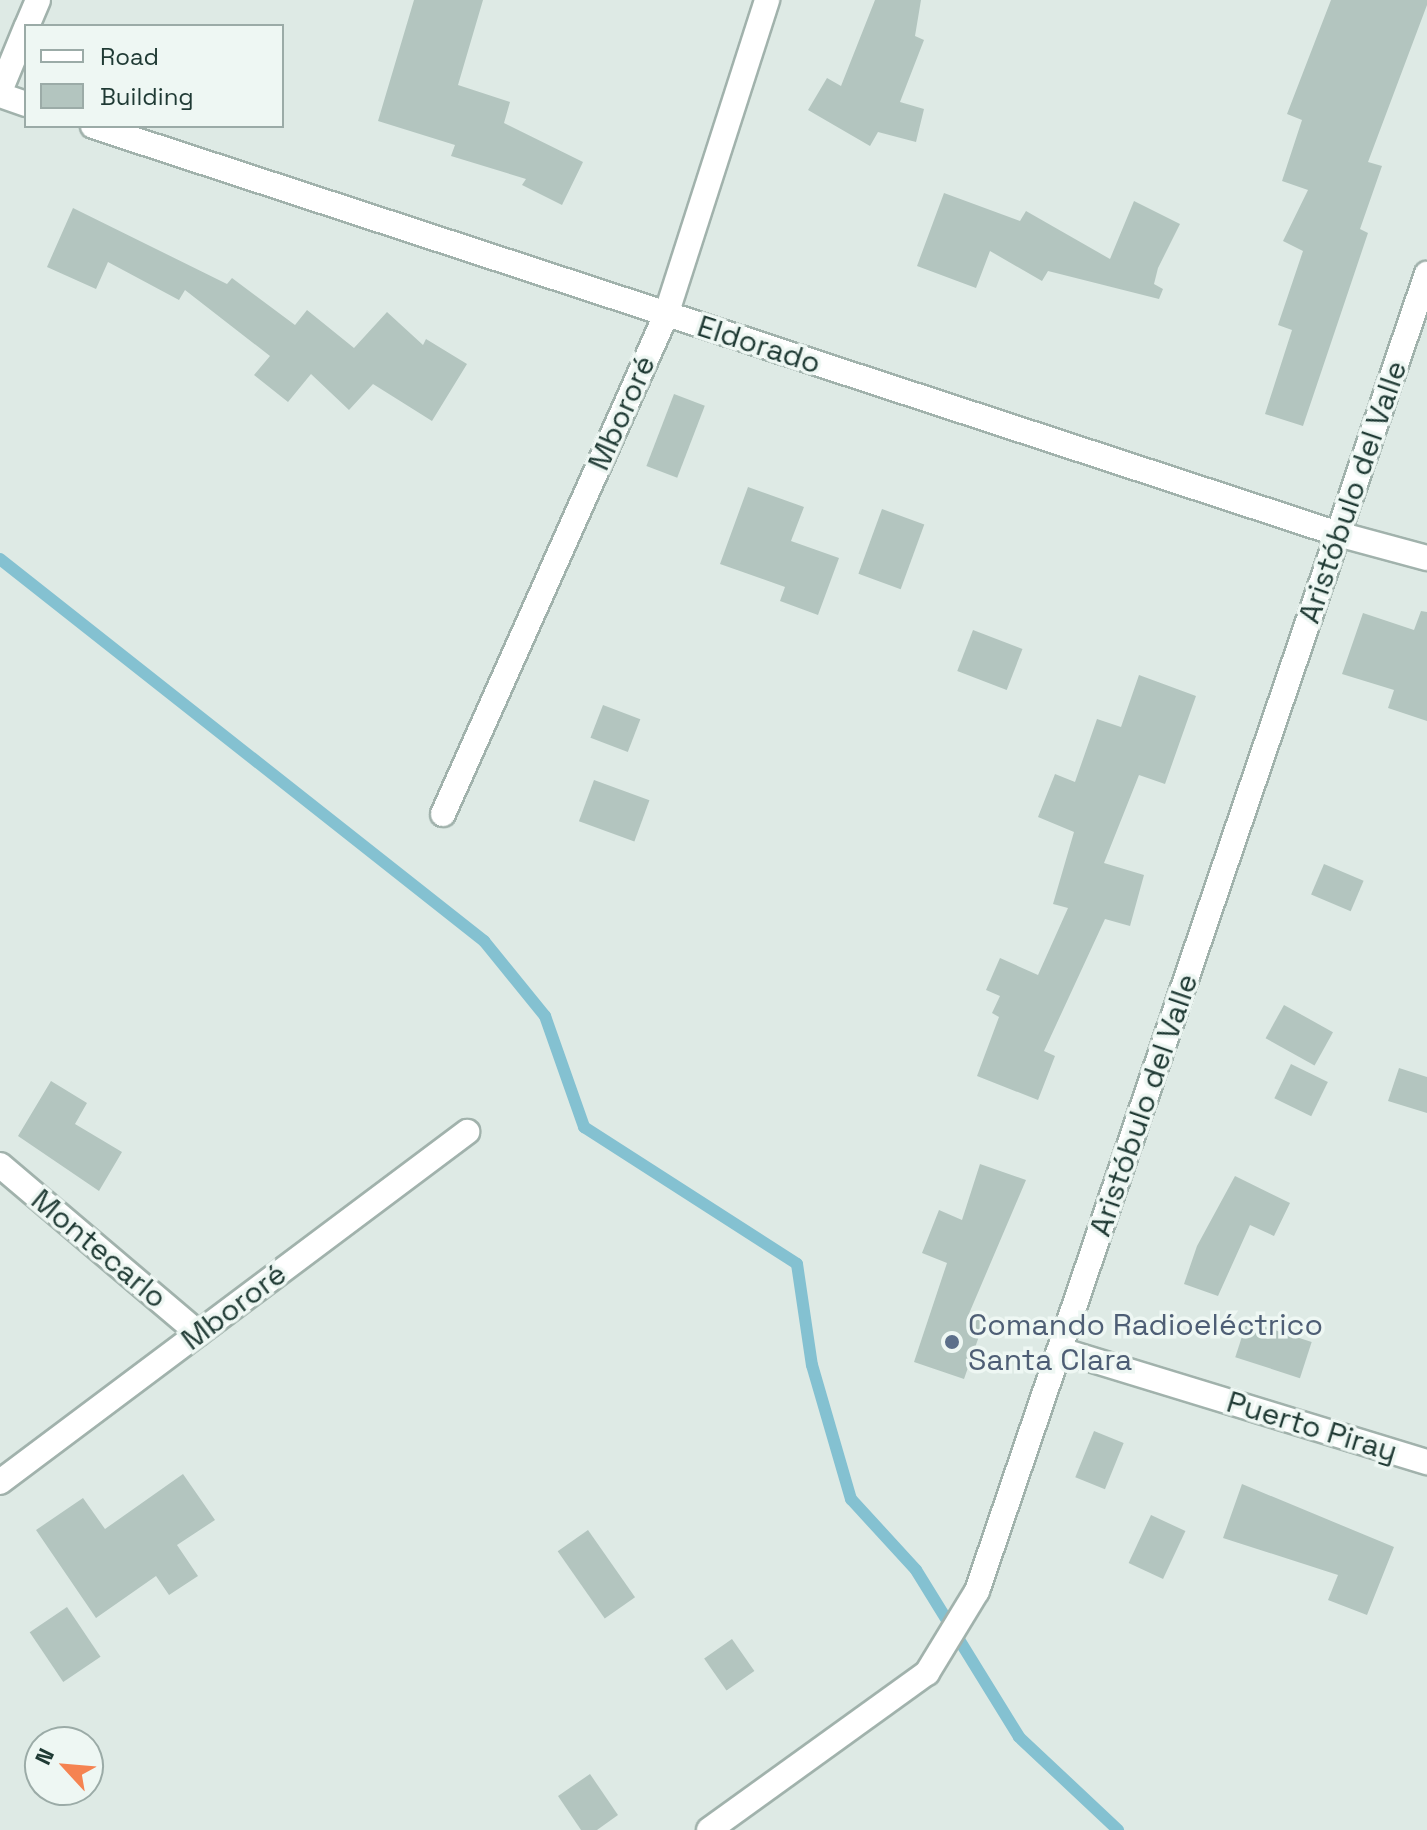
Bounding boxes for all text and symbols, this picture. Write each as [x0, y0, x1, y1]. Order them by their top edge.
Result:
legend [24, 24, 284, 128]
text: Road [100, 41, 159, 72]
text: Building [100, 81, 194, 112]
street label: Eldorado [693, 308, 825, 382]
street label: Mbororé [581, 350, 663, 476]
street label: Aristóbulo del Valle [1291, 356, 1415, 628]
street label: Aristóbulo del Valle [1082, 969, 1206, 1241]
street label: Montecarlo [24, 1182, 174, 1316]
street label: Mbororé [175, 1256, 293, 1358]
place label: Comando Radioeléctrico Santa Clara [968, 1307, 1323, 1378]
marker: Comando Radioeléctrico Santa Clara [943, 1333, 961, 1351]
street label: Puerto Piray [1222, 1384, 1402, 1470]
north arrow [24, 1726, 104, 1806]
text: N [28, 1744, 60, 1769]

